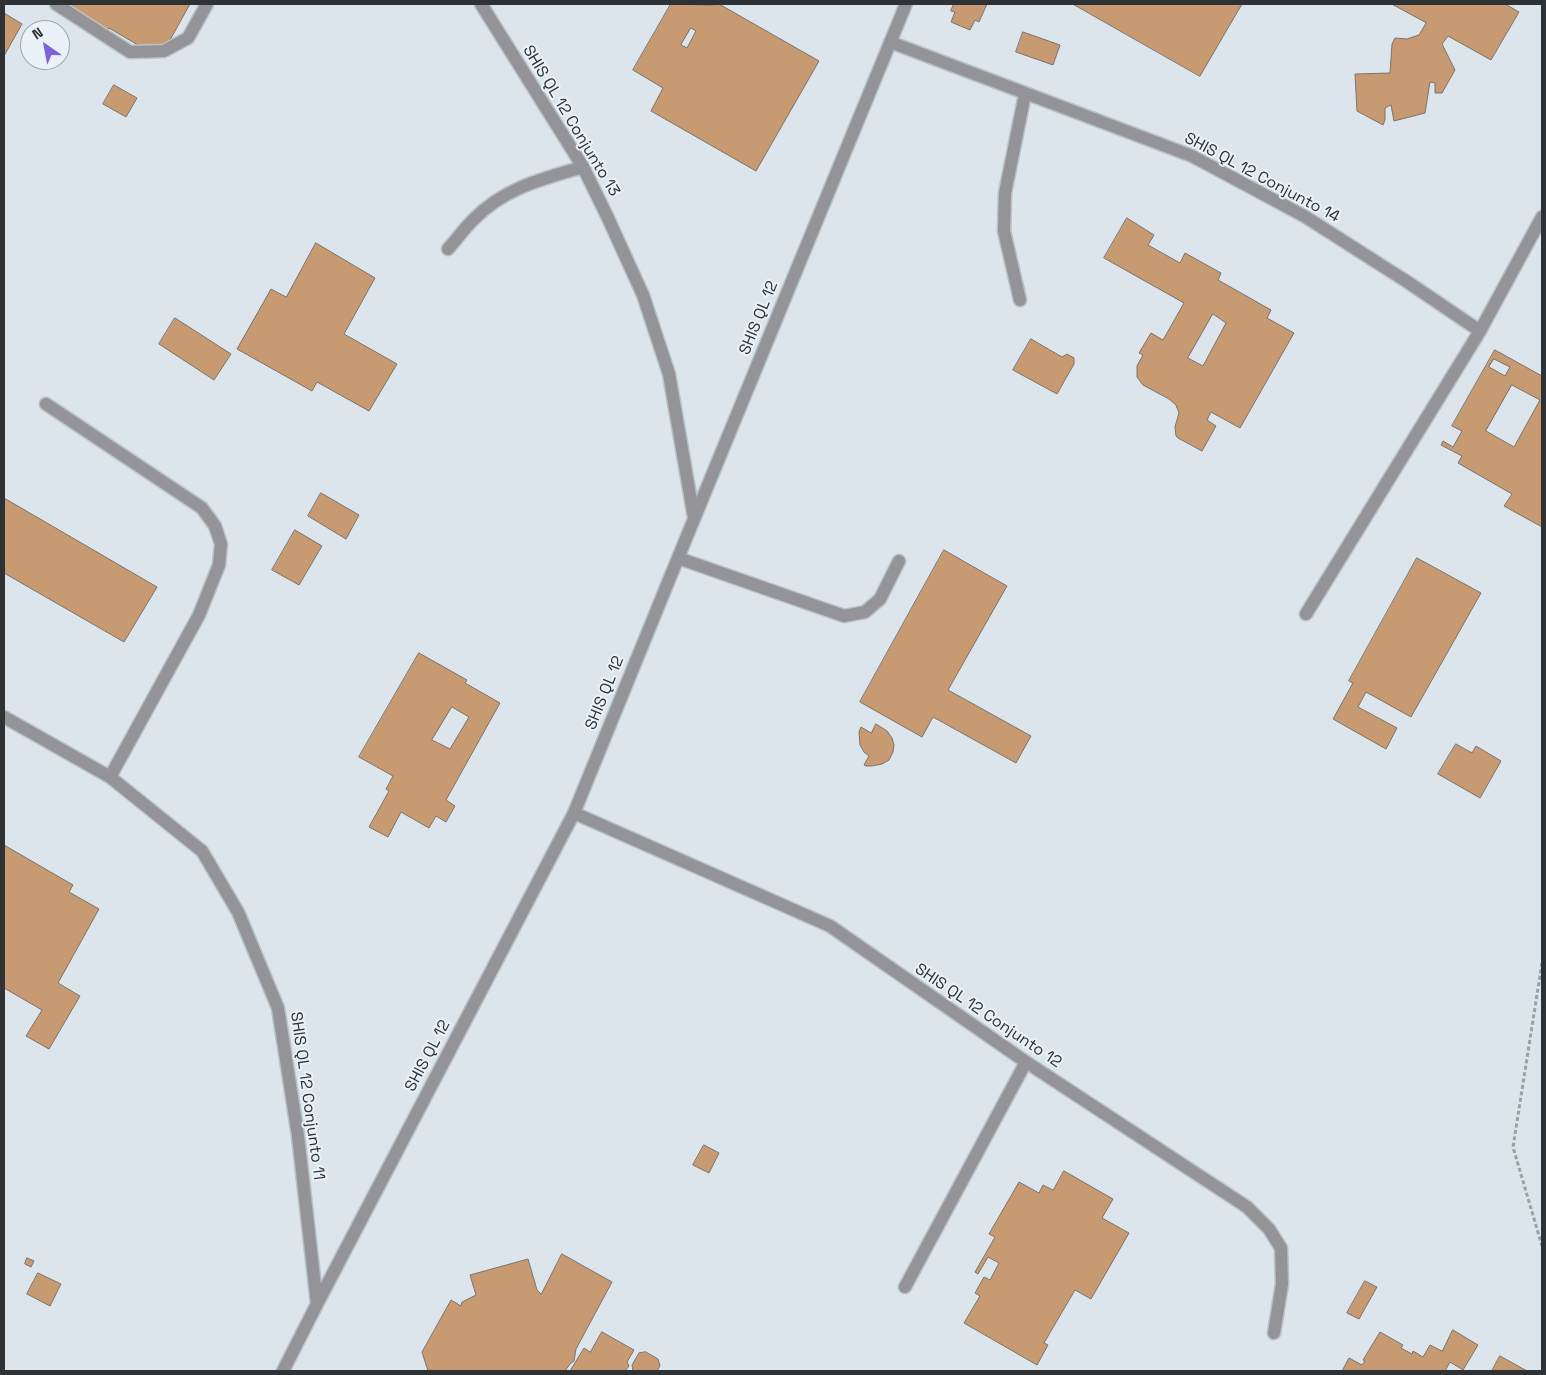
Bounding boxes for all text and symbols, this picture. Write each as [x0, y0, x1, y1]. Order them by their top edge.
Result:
north arrow [20, 20, 70, 70]
text: N [29, 23, 46, 43]
street label: SHIS QL 12 Conjunto 13 [518, 42, 624, 200]
street label: SHIS QL 12 Conjunto 14 [1181, 129, 1343, 227]
street label: SHIS QL 12 [735, 278, 783, 358]
street label: SHIS QL 12 [581, 653, 629, 733]
street label: SHIS QL 12 Conjunto 12 [911, 960, 1065, 1072]
street label: SHIS QL 12 Conjunto 11 [286, 1011, 328, 1181]
street label: SHIS QL 12 [401, 1017, 455, 1095]

